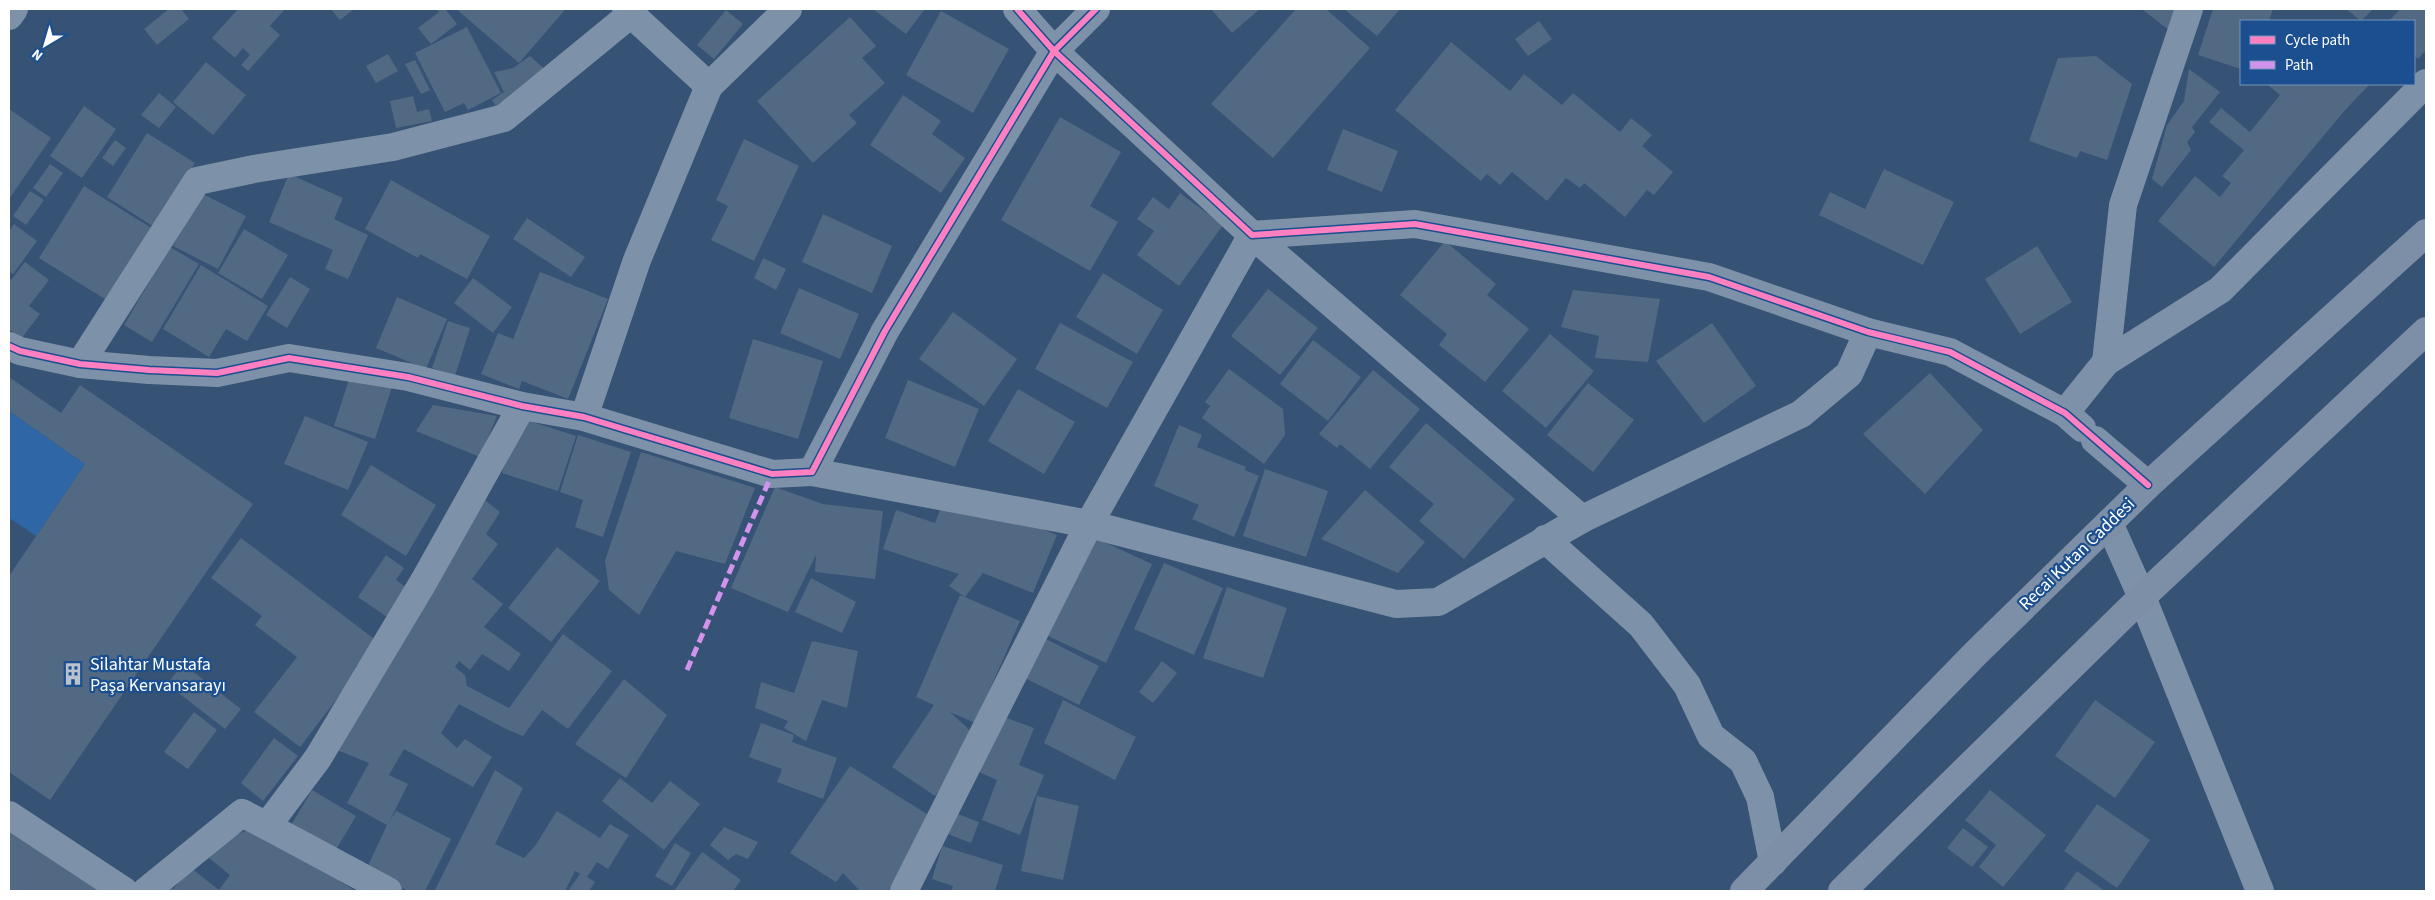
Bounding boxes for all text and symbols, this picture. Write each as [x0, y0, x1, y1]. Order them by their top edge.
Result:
north arrow [20, 20, 70, 70]
legend [2240, 20, 2415, 85]
text: Cycle path [2285, 30, 2350, 51]
text: N [28, 44, 47, 65]
text: Path [2285, 55, 2313, 76]
street label: Recai Kutan Caddesi [2013, 492, 2141, 616]
place label: Silahtar Mustafa Paşa Kervansarayı [90, 652, 226, 698]
building icon: Silahtar Mustafa Paşa Kervansarayı [60, 661, 86, 687]

